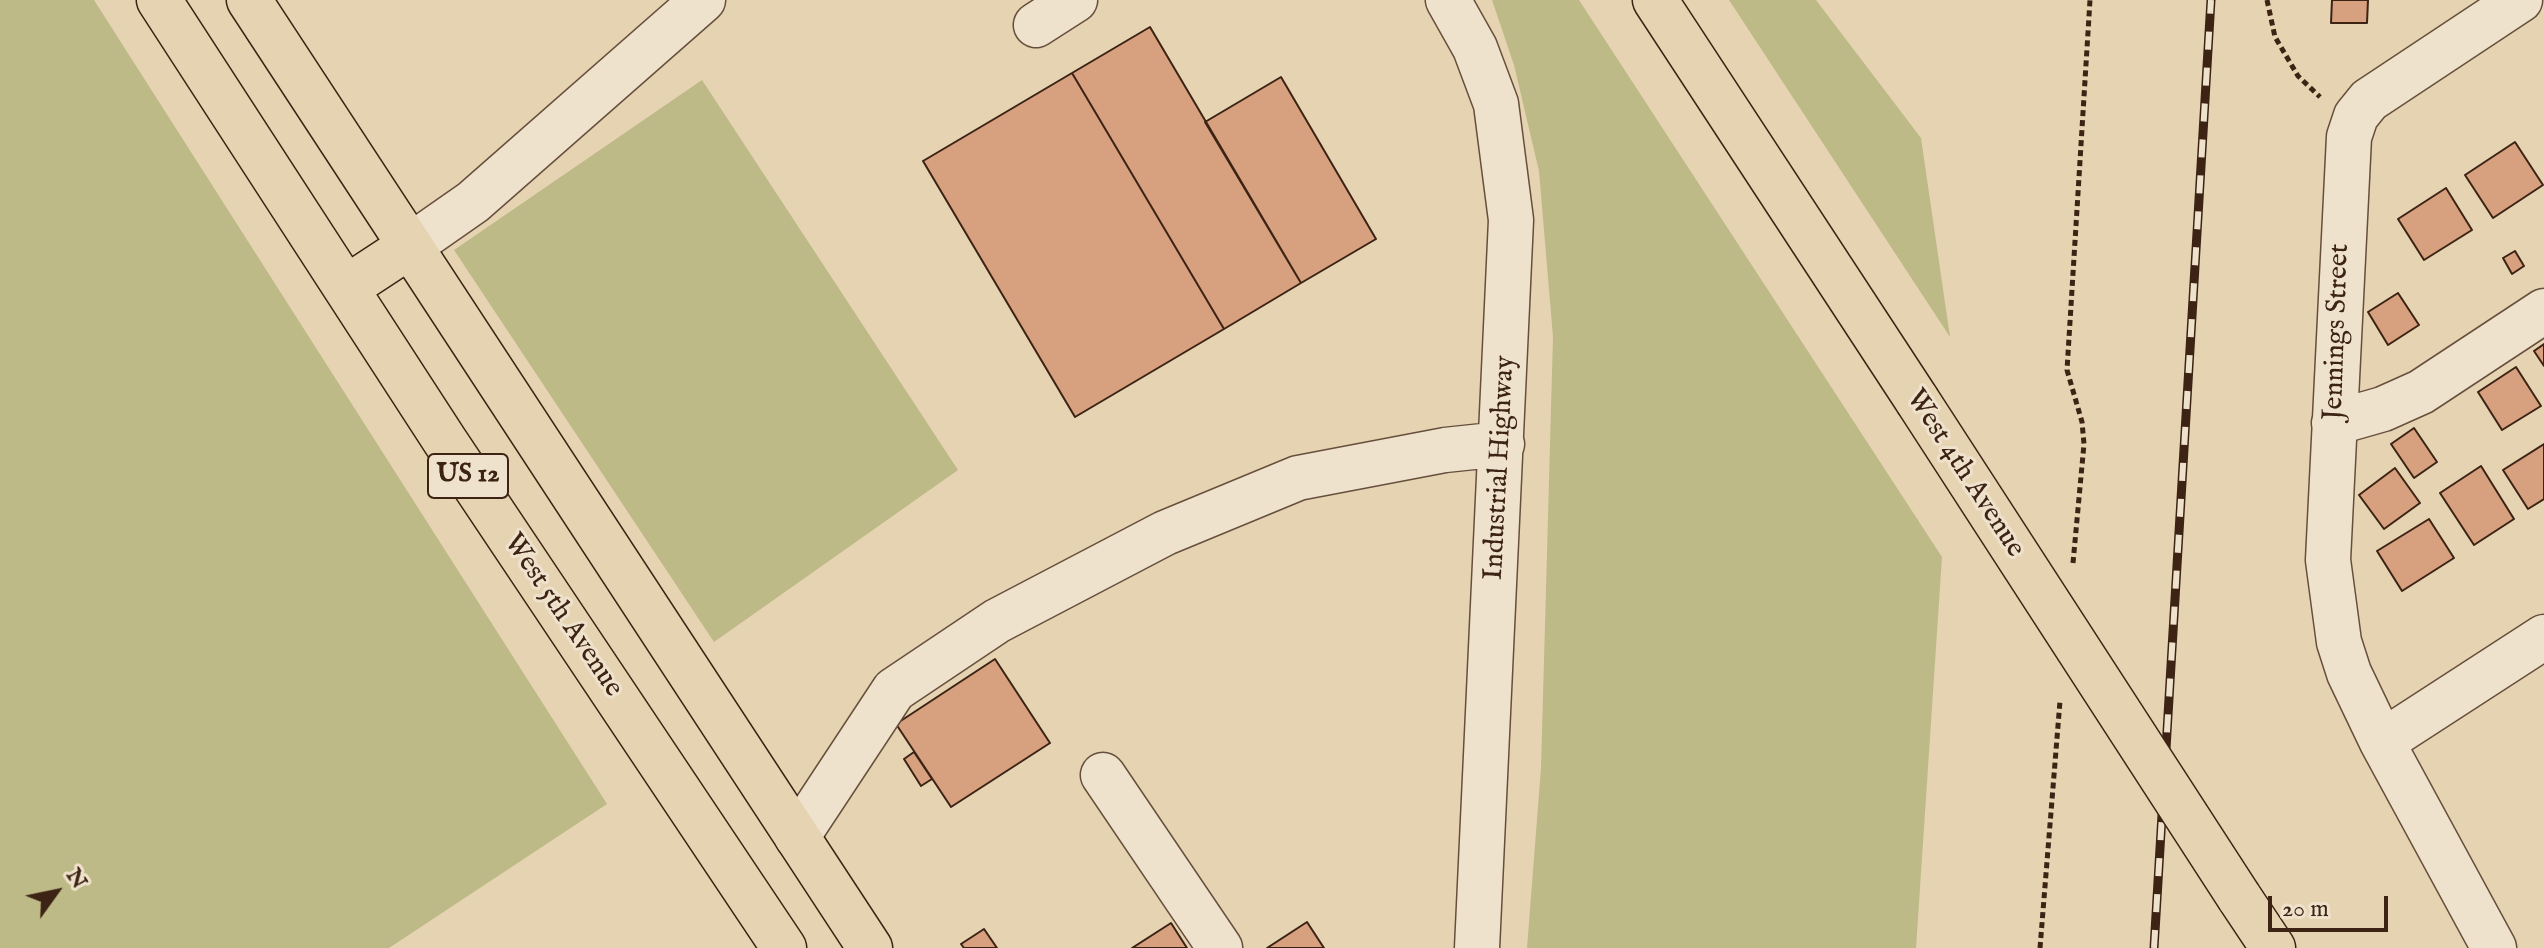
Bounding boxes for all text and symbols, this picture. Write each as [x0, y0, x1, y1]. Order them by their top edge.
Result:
street label: Jennings Street [2318, 243, 2358, 421]
street label: Industrial Highway [1478, 355, 1524, 581]
street label: West 4th Avenue [1897, 384, 2031, 564]
road number: US 12 [428, 454, 508, 498]
street label: West 5th Avenue [495, 528, 629, 704]
north arrow [16, 852, 96, 932]
text: N [59, 863, 93, 895]
scale bar [2272, 880, 2392, 930]
text: 20 m [2282, 894, 2329, 925]

